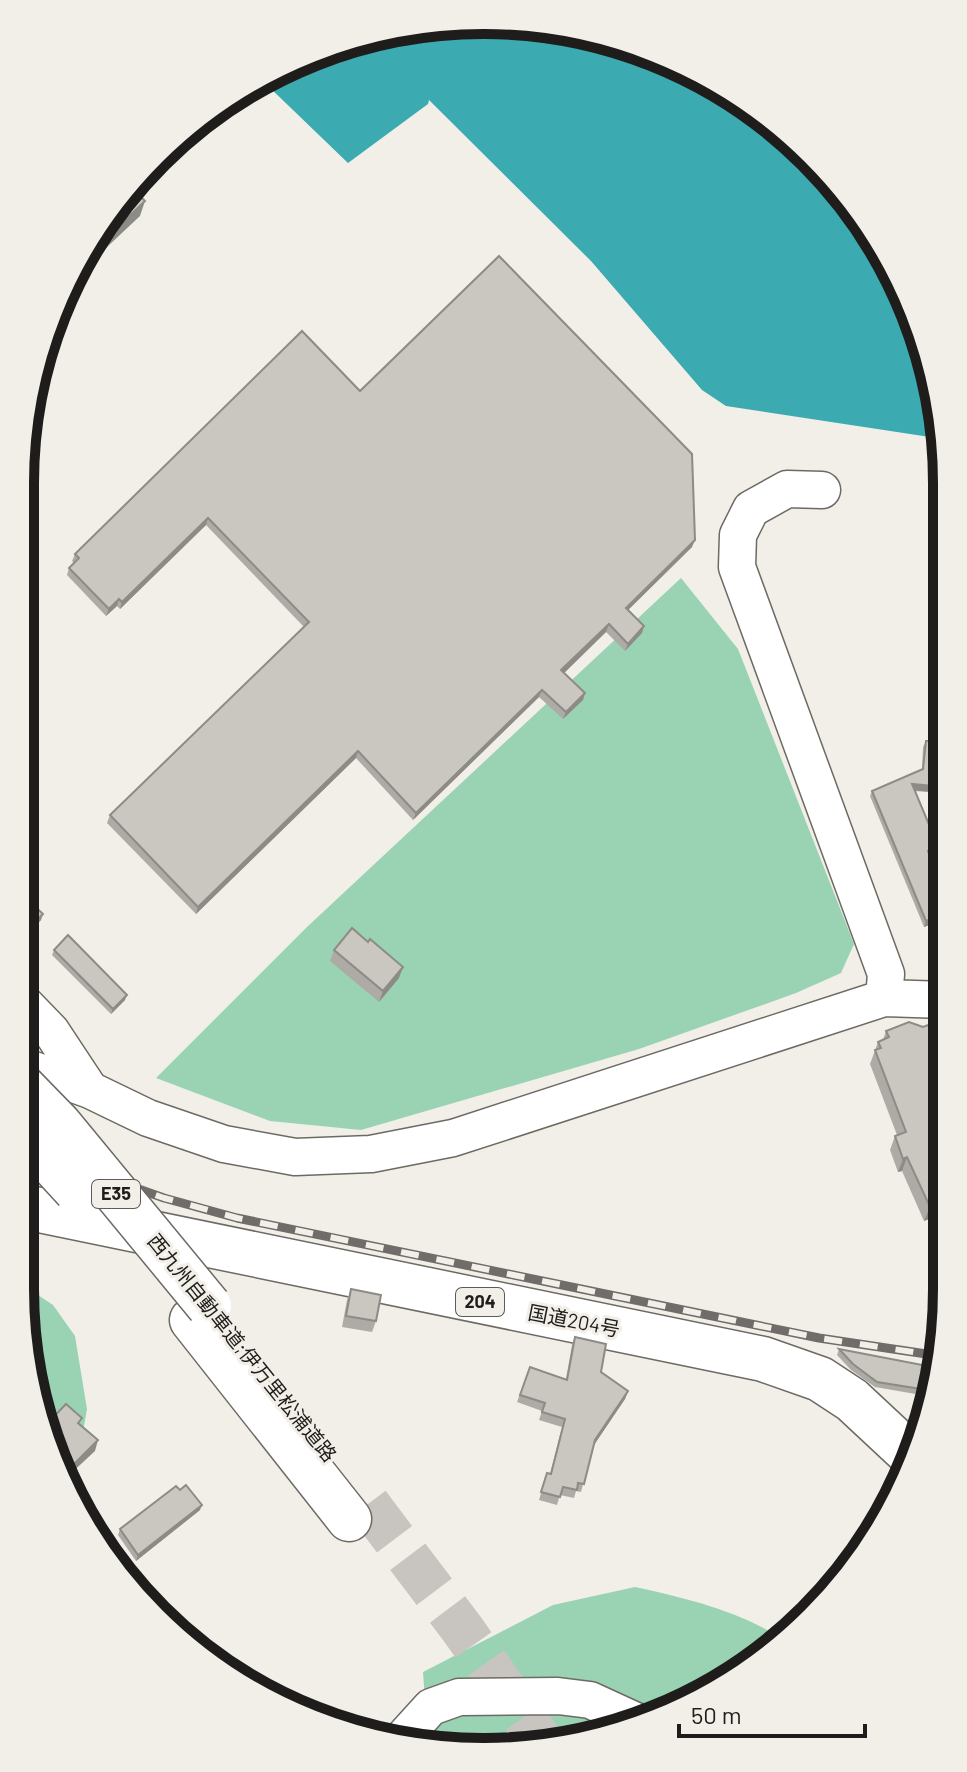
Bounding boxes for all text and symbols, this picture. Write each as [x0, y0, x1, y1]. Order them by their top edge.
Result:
road number: E35 [92, 1180, 140, 1208]
street label: 西九州自動車道;伊万里松浦道路 [143, 1229, 342, 1466]
road number: 204 [456, 1288, 504, 1316]
street label: 国道204号 [526, 1299, 622, 1341]
scale bar [679, 1688, 865, 1738]
text: 50 m [691, 1700, 742, 1729]

